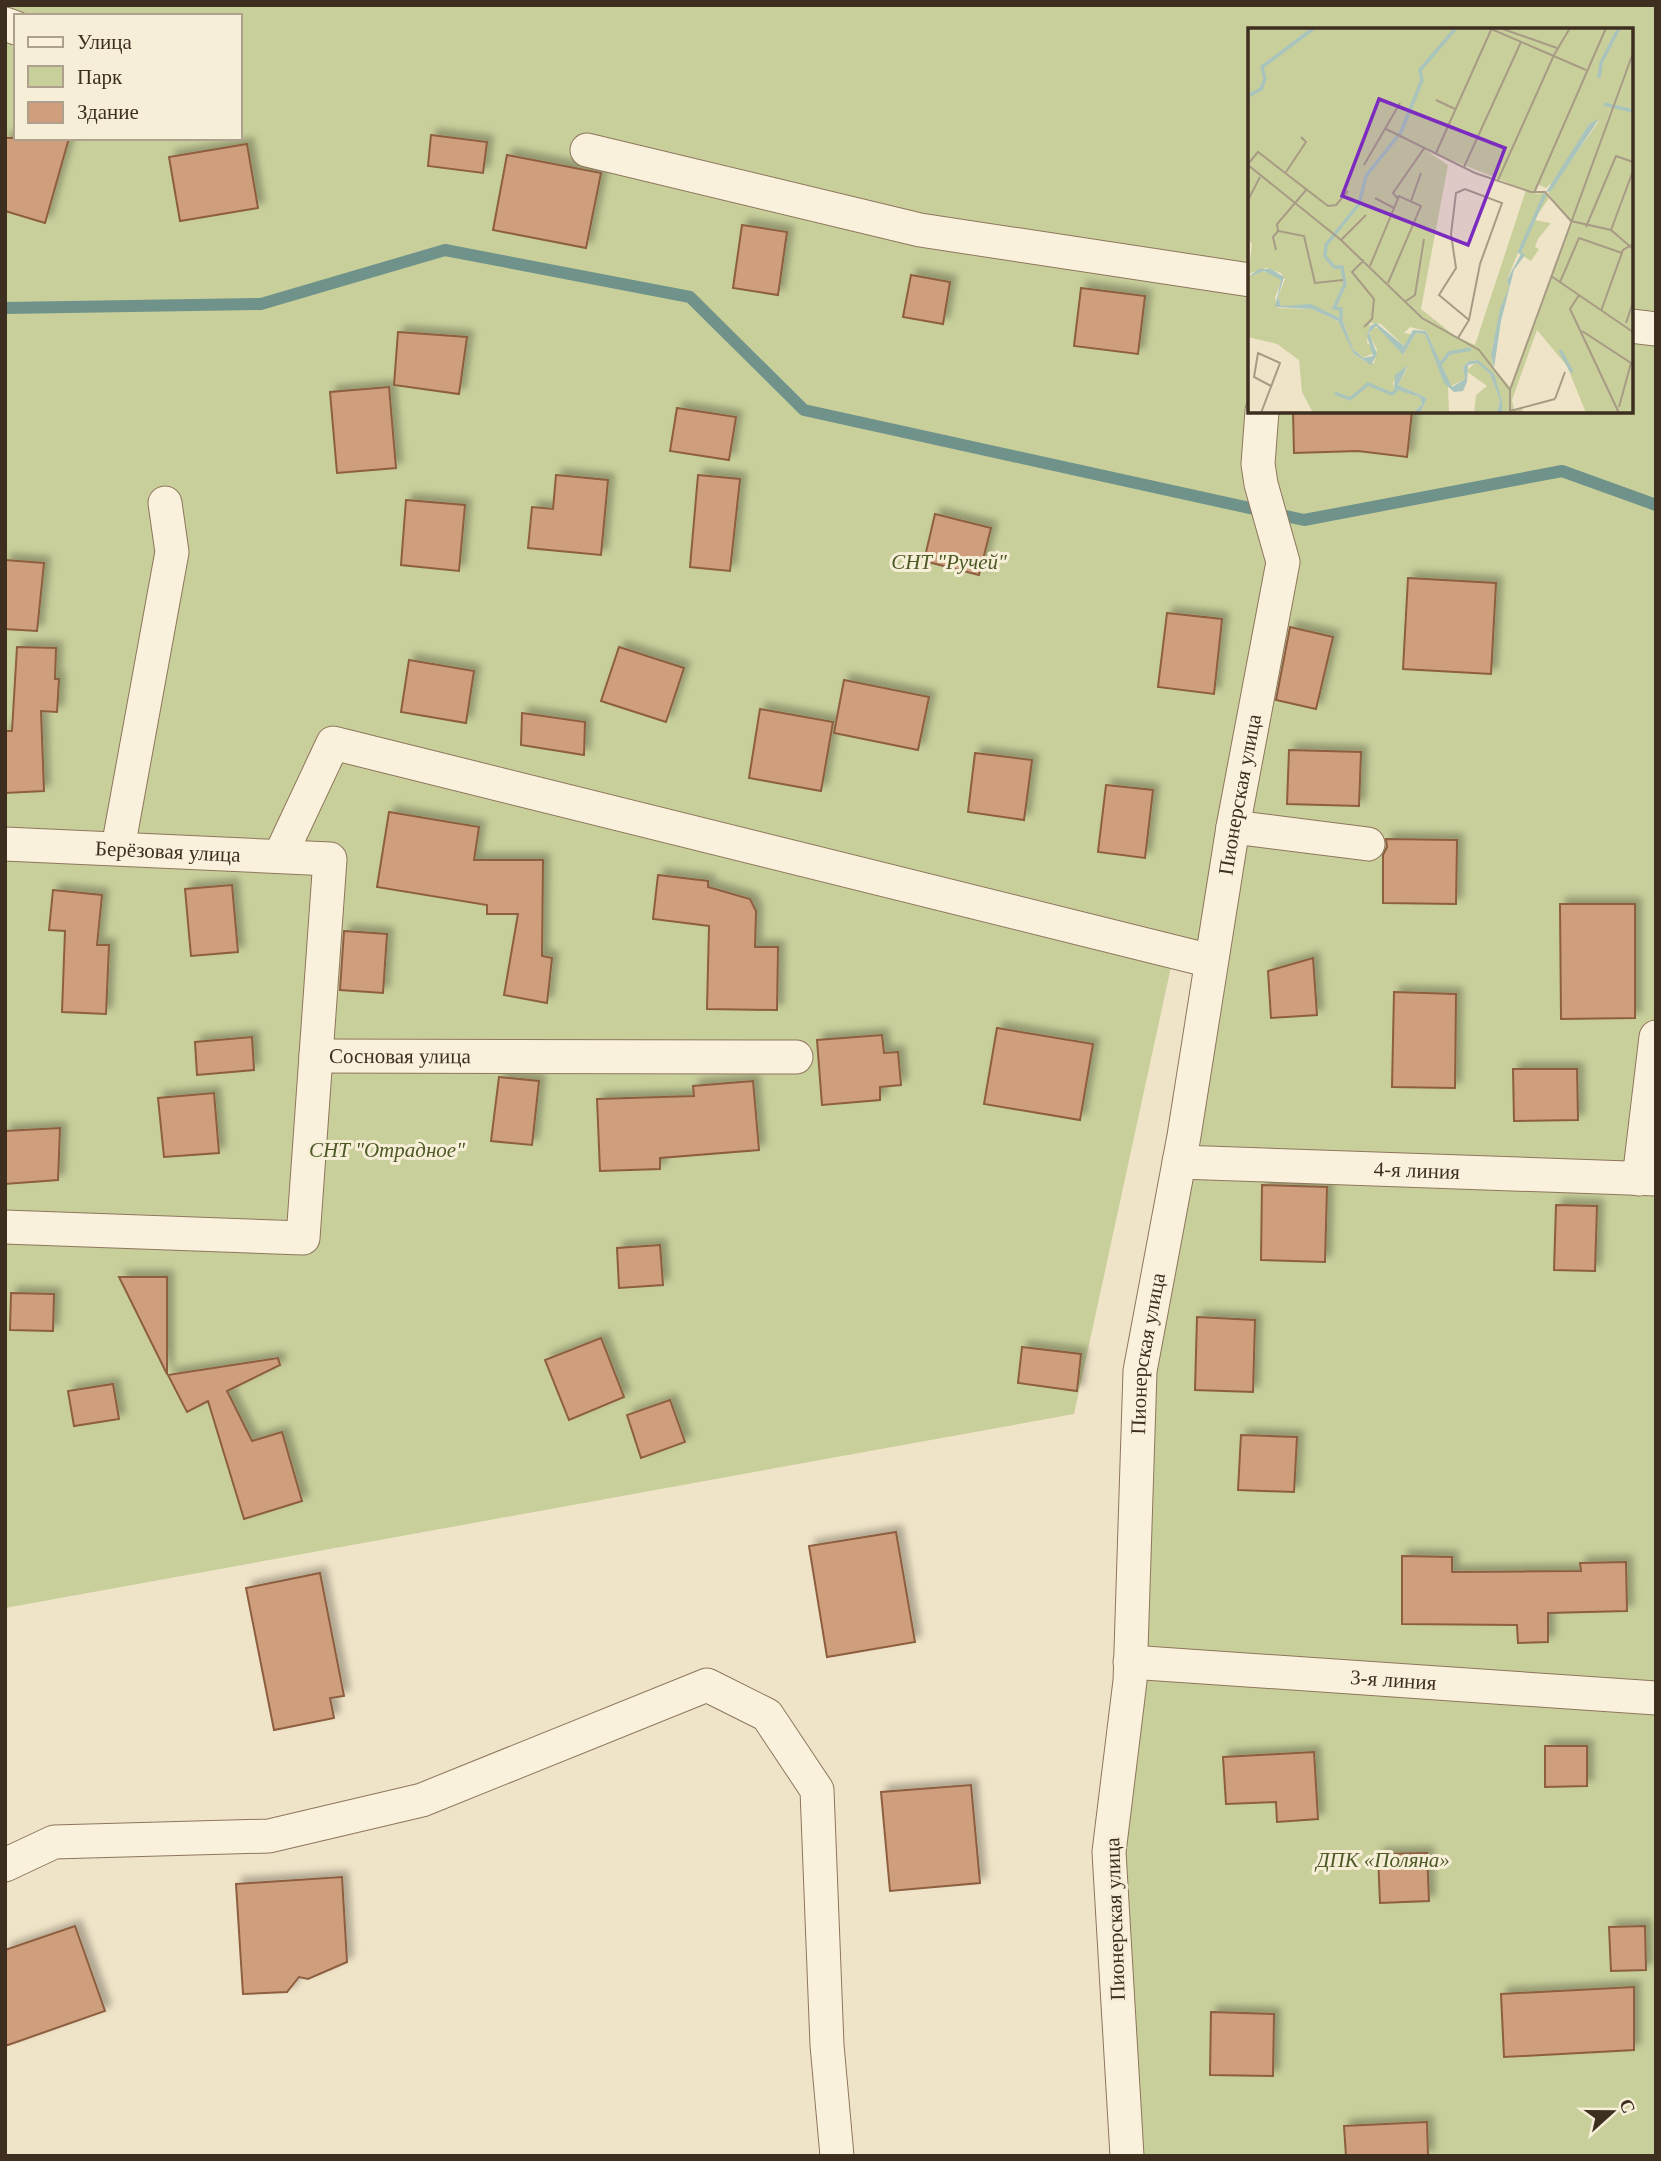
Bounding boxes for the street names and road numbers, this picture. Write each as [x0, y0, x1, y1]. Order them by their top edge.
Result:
street label: Пионерская улица [1214, 711, 1266, 877]
street label: Берёзовая улица [95, 836, 242, 867]
street label: Сосновая улица [329, 1044, 472, 1068]
street label: 4-я линия [1373, 1157, 1461, 1184]
street label: Пионерская улица [1126, 1270, 1170, 1435]
street label: 3-я линия [1350, 1665, 1438, 1695]
street label: Пионерская улица [1100, 1836, 1130, 2001]

